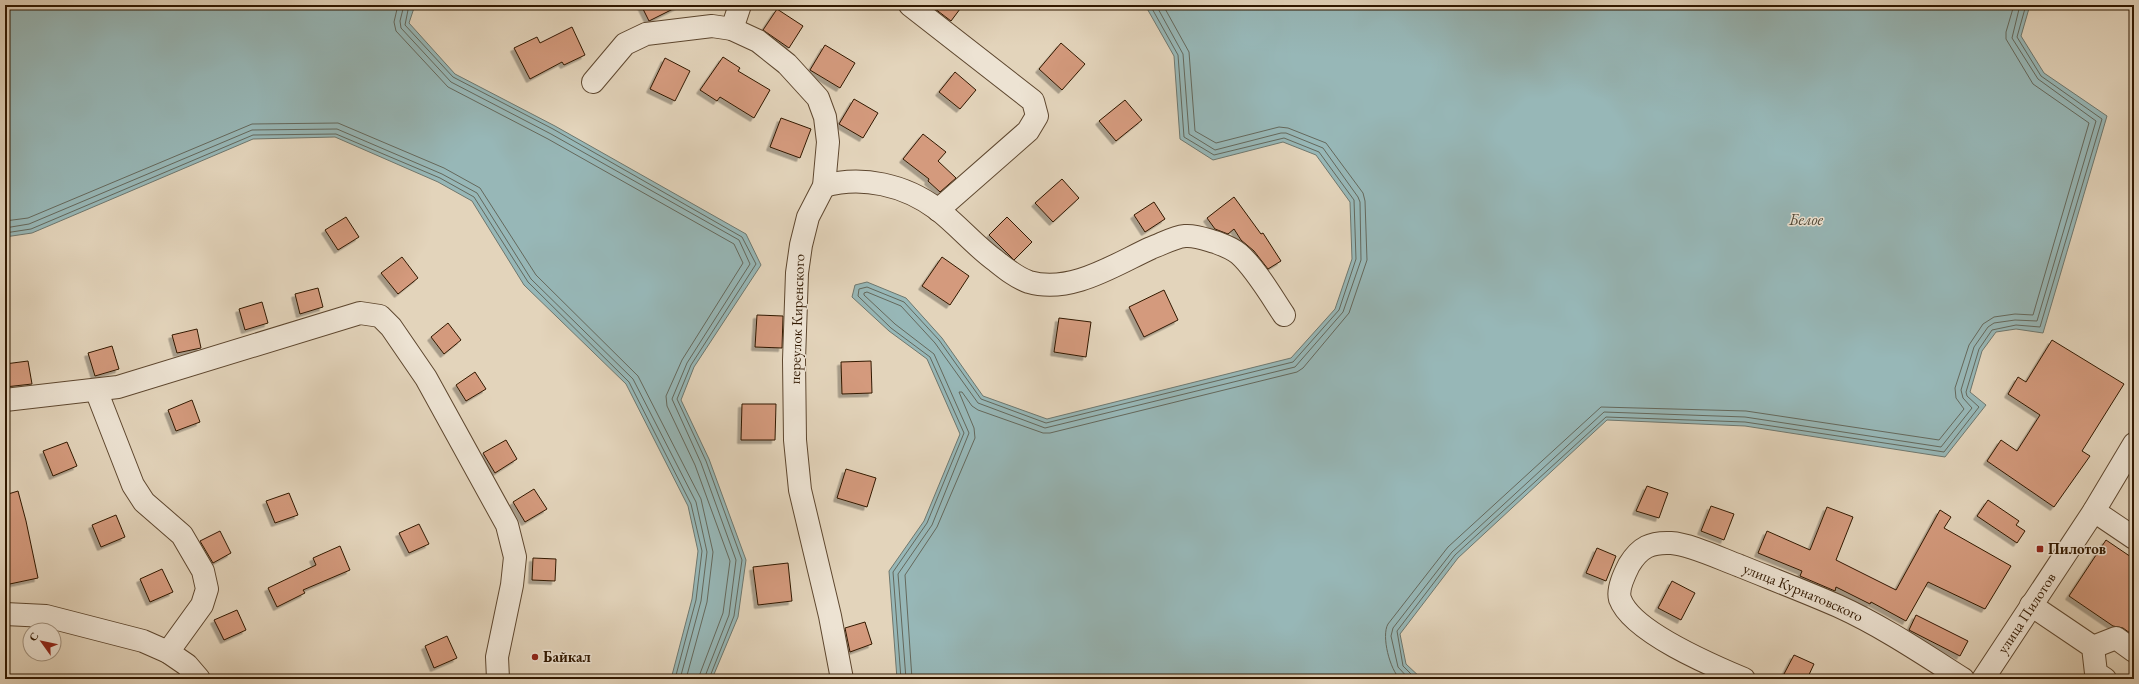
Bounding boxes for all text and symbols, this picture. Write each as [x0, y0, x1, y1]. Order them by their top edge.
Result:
water label: Белое [1788, 209, 1823, 230]
street label: переулок Киренского [785, 254, 808, 384]
place label: Пилотов [2048, 539, 2106, 558]
marker: Пилотов [2035, 544, 2045, 554]
street label: улица Курнатовского [1740, 558, 1867, 626]
street label: улица Пилотов [1993, 569, 2060, 657]
north arrow [22, 622, 62, 662]
text: С [26, 629, 42, 644]
place label: Байкал [543, 647, 591, 666]
marker: Байкал [530, 652, 540, 662]

